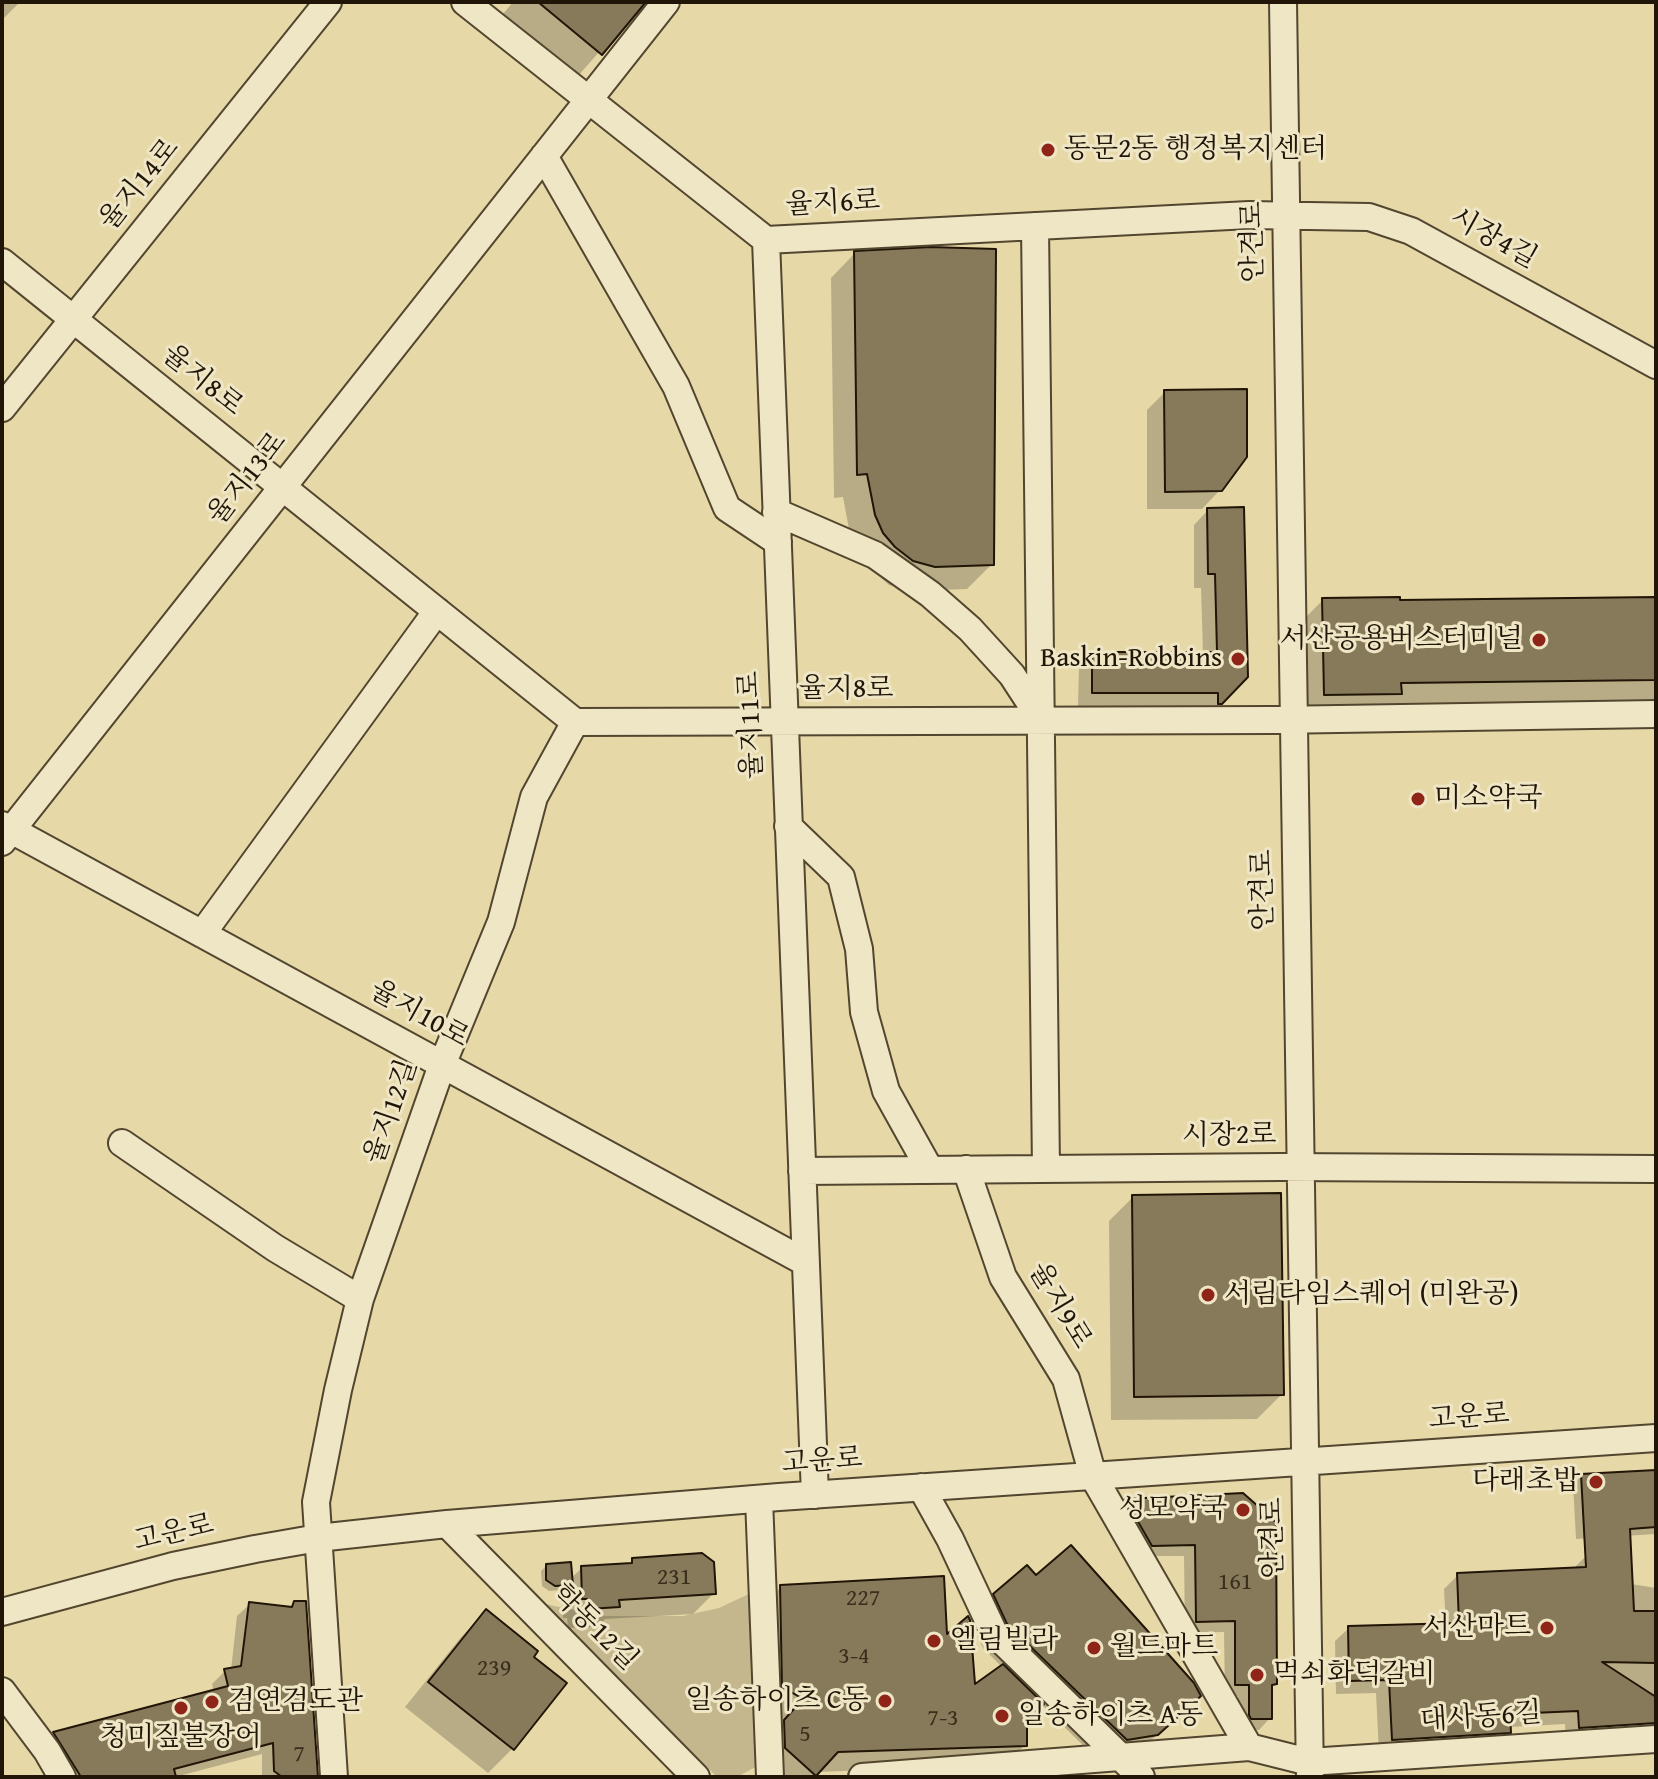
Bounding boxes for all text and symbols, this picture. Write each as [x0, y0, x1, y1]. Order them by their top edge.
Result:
street label: 율지14로 [93, 132, 187, 238]
place label: 동문2동 행정복지센터 [1064, 133, 1327, 167]
marker: 동문2동 행정복지센터 [1039, 141, 1057, 159]
street label: 율지6로 [785, 185, 881, 223]
street label: 안견로 [1236, 201, 1272, 283]
street label: 시장4길 [1443, 201, 1543, 277]
street label: 율지8로 [155, 338, 249, 424]
street label: 율지13로 [201, 426, 295, 532]
place label: 서산공용버스터미널 [1280, 623, 1523, 657]
marker: 서산공용버스터미널 [1530, 631, 1548, 649]
place label: Baskin-Robbins [1040, 642, 1222, 676]
marker: Baskin-Robbins [1229, 650, 1247, 668]
street label: 율지11로 [733, 670, 771, 780]
street label: 율지8로 [799, 673, 893, 707]
place label: 미소약국 [1434, 782, 1542, 816]
marker: 미소약국 [1409, 790, 1427, 808]
street label: 안견로 [1246, 849, 1282, 931]
street label: 율지10로 [364, 974, 474, 1056]
street label: 율지12길 [359, 1055, 425, 1169]
street label: 시장2로 [1182, 1119, 1276, 1153]
street label: 율지9로 [1020, 1257, 1098, 1355]
place label: 서림타임스퀘어 (미완공) [1224, 1278, 1519, 1312]
marker: 서림타임스퀘어 (미완공) [1199, 1286, 1217, 1304]
street label: 고운로 [1427, 1398, 1511, 1438]
street label: 고운로 [780, 1442, 864, 1482]
place label: 다래초밥 [1472, 1465, 1580, 1499]
marker: 다래초밥 [1587, 1473, 1605, 1491]
place label: 성모약국 [1119, 1493, 1227, 1527]
street label: 안견로 [1256, 1497, 1292, 1579]
marker: 성모약국 [1234, 1501, 1252, 1519]
street label: 고운로 [131, 1509, 217, 1559]
house number: 231 [657, 1564, 691, 1592]
house number: 161 [1218, 1569, 1252, 1597]
street label: 학동12길 [544, 1578, 644, 1678]
house number: 227 [846, 1585, 880, 1613]
place label: 서산마트 [1423, 1611, 1531, 1645]
marker: 서산마트 [1538, 1619, 1556, 1637]
place label: 엘림빌라 [950, 1624, 1058, 1658]
place label: 월드마트 [1110, 1631, 1218, 1665]
marker: 엘림빌라 [925, 1632, 943, 1650]
marker: 월드마트 [1085, 1639, 1103, 1657]
house number: 3-4 [838, 1643, 870, 1671]
house number: 239 [477, 1655, 511, 1683]
place label: 먹쇠화덕갈비 [1273, 1658, 1435, 1692]
marker: 먹쇠화덕갈비 [1248, 1666, 1266, 1684]
place label: 일송하이츠 C동 [685, 1684, 869, 1718]
place label: 검연검도관 [228, 1685, 363, 1719]
marker: 일송하이츠 C동 [876, 1692, 894, 1710]
marker: 검연검도관 [203, 1693, 221, 1711]
street label: 대사동6길 [1419, 1697, 1543, 1739]
marker: 청미짚불장어 [172, 1699, 190, 1717]
place label: 일송하이츠 A동 [1018, 1699, 1203, 1733]
house number: 7-3 [927, 1705, 959, 1733]
marker: 일송하이츠 A동 [993, 1707, 1011, 1725]
place label: 청미짚불장어 [100, 1721, 262, 1755]
house number: 5 [799, 1721, 811, 1749]
house number: 7 [293, 1741, 305, 1769]

